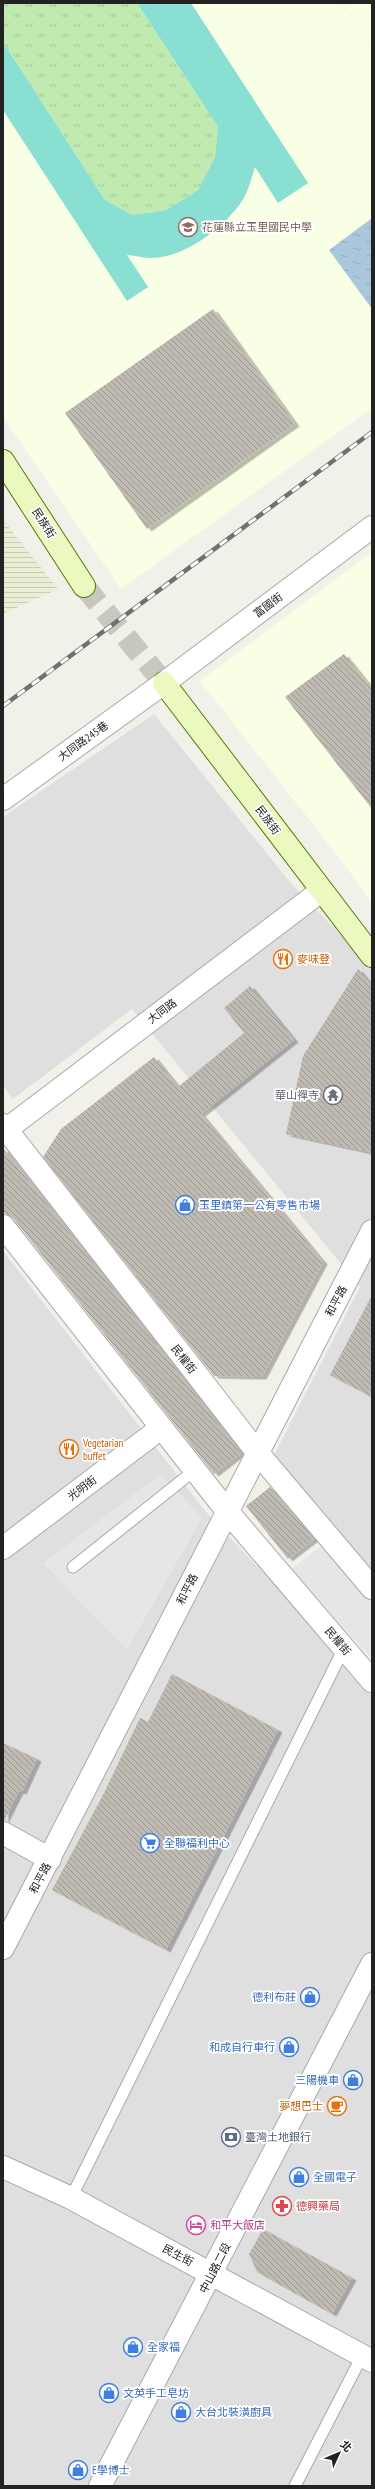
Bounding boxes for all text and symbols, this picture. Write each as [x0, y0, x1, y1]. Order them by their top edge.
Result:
school or university icon: 花蓮縣立玉里國民中學 [177, 216, 199, 238]
place label: 花蓮縣立玉里國民中學 [202, 220, 312, 234]
street label: 民族街 [29, 505, 59, 541]
street label: 富國街 [251, 589, 285, 621]
street label: 大同路245巷 [55, 718, 111, 764]
street label: 民族街 [252, 803, 284, 837]
restaurant icon: 麥味登 [272, 948, 294, 970]
place label: 麥味登 [297, 952, 330, 966]
street label: 大同路 [145, 995, 179, 1027]
temple icon: 華山禪寺 [322, 1084, 344, 1106]
place label: 華山禪寺 [275, 1088, 319, 1102]
shop icon: 玉里鎮第一公有零售市場 [174, 1194, 196, 1216]
place label: 玉里鎮第一公有零售市場 [199, 1198, 320, 1212]
street label: 和平路 [322, 1283, 350, 1319]
street label: 民權街 [168, 1342, 200, 1376]
place label: Vegetarian buffet [82, 1436, 124, 1463]
restaurant icon: Vegetarian buffet [58, 1438, 80, 1460]
street label: 光明街 [65, 1472, 99, 1504]
street label: 和平路 [173, 1571, 201, 1607]
street label: 民權街 [322, 1624, 354, 1658]
supermarket icon: 全聯福利中心 [139, 1832, 161, 1854]
place label: 全聯福利中心 [164, 1836, 230, 1850]
street label: 和平路 [26, 1860, 54, 1896]
shop icon: 德利布莊 [299, 1986, 321, 2008]
place label: 德利布莊 [252, 1990, 296, 2004]
shop icon: 和成自行車行 [278, 2036, 300, 2058]
place label: 和成自行車行 [209, 2040, 275, 2054]
shop icon: 三陽機車 [342, 2069, 364, 2091]
place label: 三陽機車 [295, 2073, 339, 2087]
cafe icon: 夢想巴士 [326, 2095, 348, 2117]
place label: 夢想巴士 [279, 2099, 323, 2113]
bank icon: 臺灣土地銀行 [220, 2126, 242, 2148]
place label: 臺灣土地銀行 [245, 2130, 311, 2144]
shop icon: 全國電子 [288, 2166, 310, 2188]
place label: 全國電子 [313, 2170, 357, 2184]
pharmacy icon: 德興藥局 [271, 2195, 293, 2217]
place label: 德興藥局 [296, 2199, 340, 2213]
hotel icon: 和平大飯店 [185, 2214, 207, 2236]
place label: 和平大飯店 [210, 2218, 265, 2232]
street label: 中山路二段 [196, 2240, 234, 2296]
street label: 民生街 [160, 2241, 196, 2269]
shop icon: 全家福 [122, 2336, 144, 2358]
place label: 全家福 [147, 2340, 180, 2354]
shop icon: 文英手工皂坊 [98, 2382, 120, 2404]
place label: 文英手工皂坊 [123, 2386, 189, 2400]
shop icon: 大台北裝潢廚具 [170, 2401, 192, 2423]
place label: 大台北裝潢廚具 [195, 2405, 272, 2419]
north arrow [319, 2433, 359, 2473]
text: 北 [337, 2437, 355, 2455]
shop icon: E學博士 [67, 2459, 89, 2481]
place label: E學博士 [92, 2463, 130, 2477]

